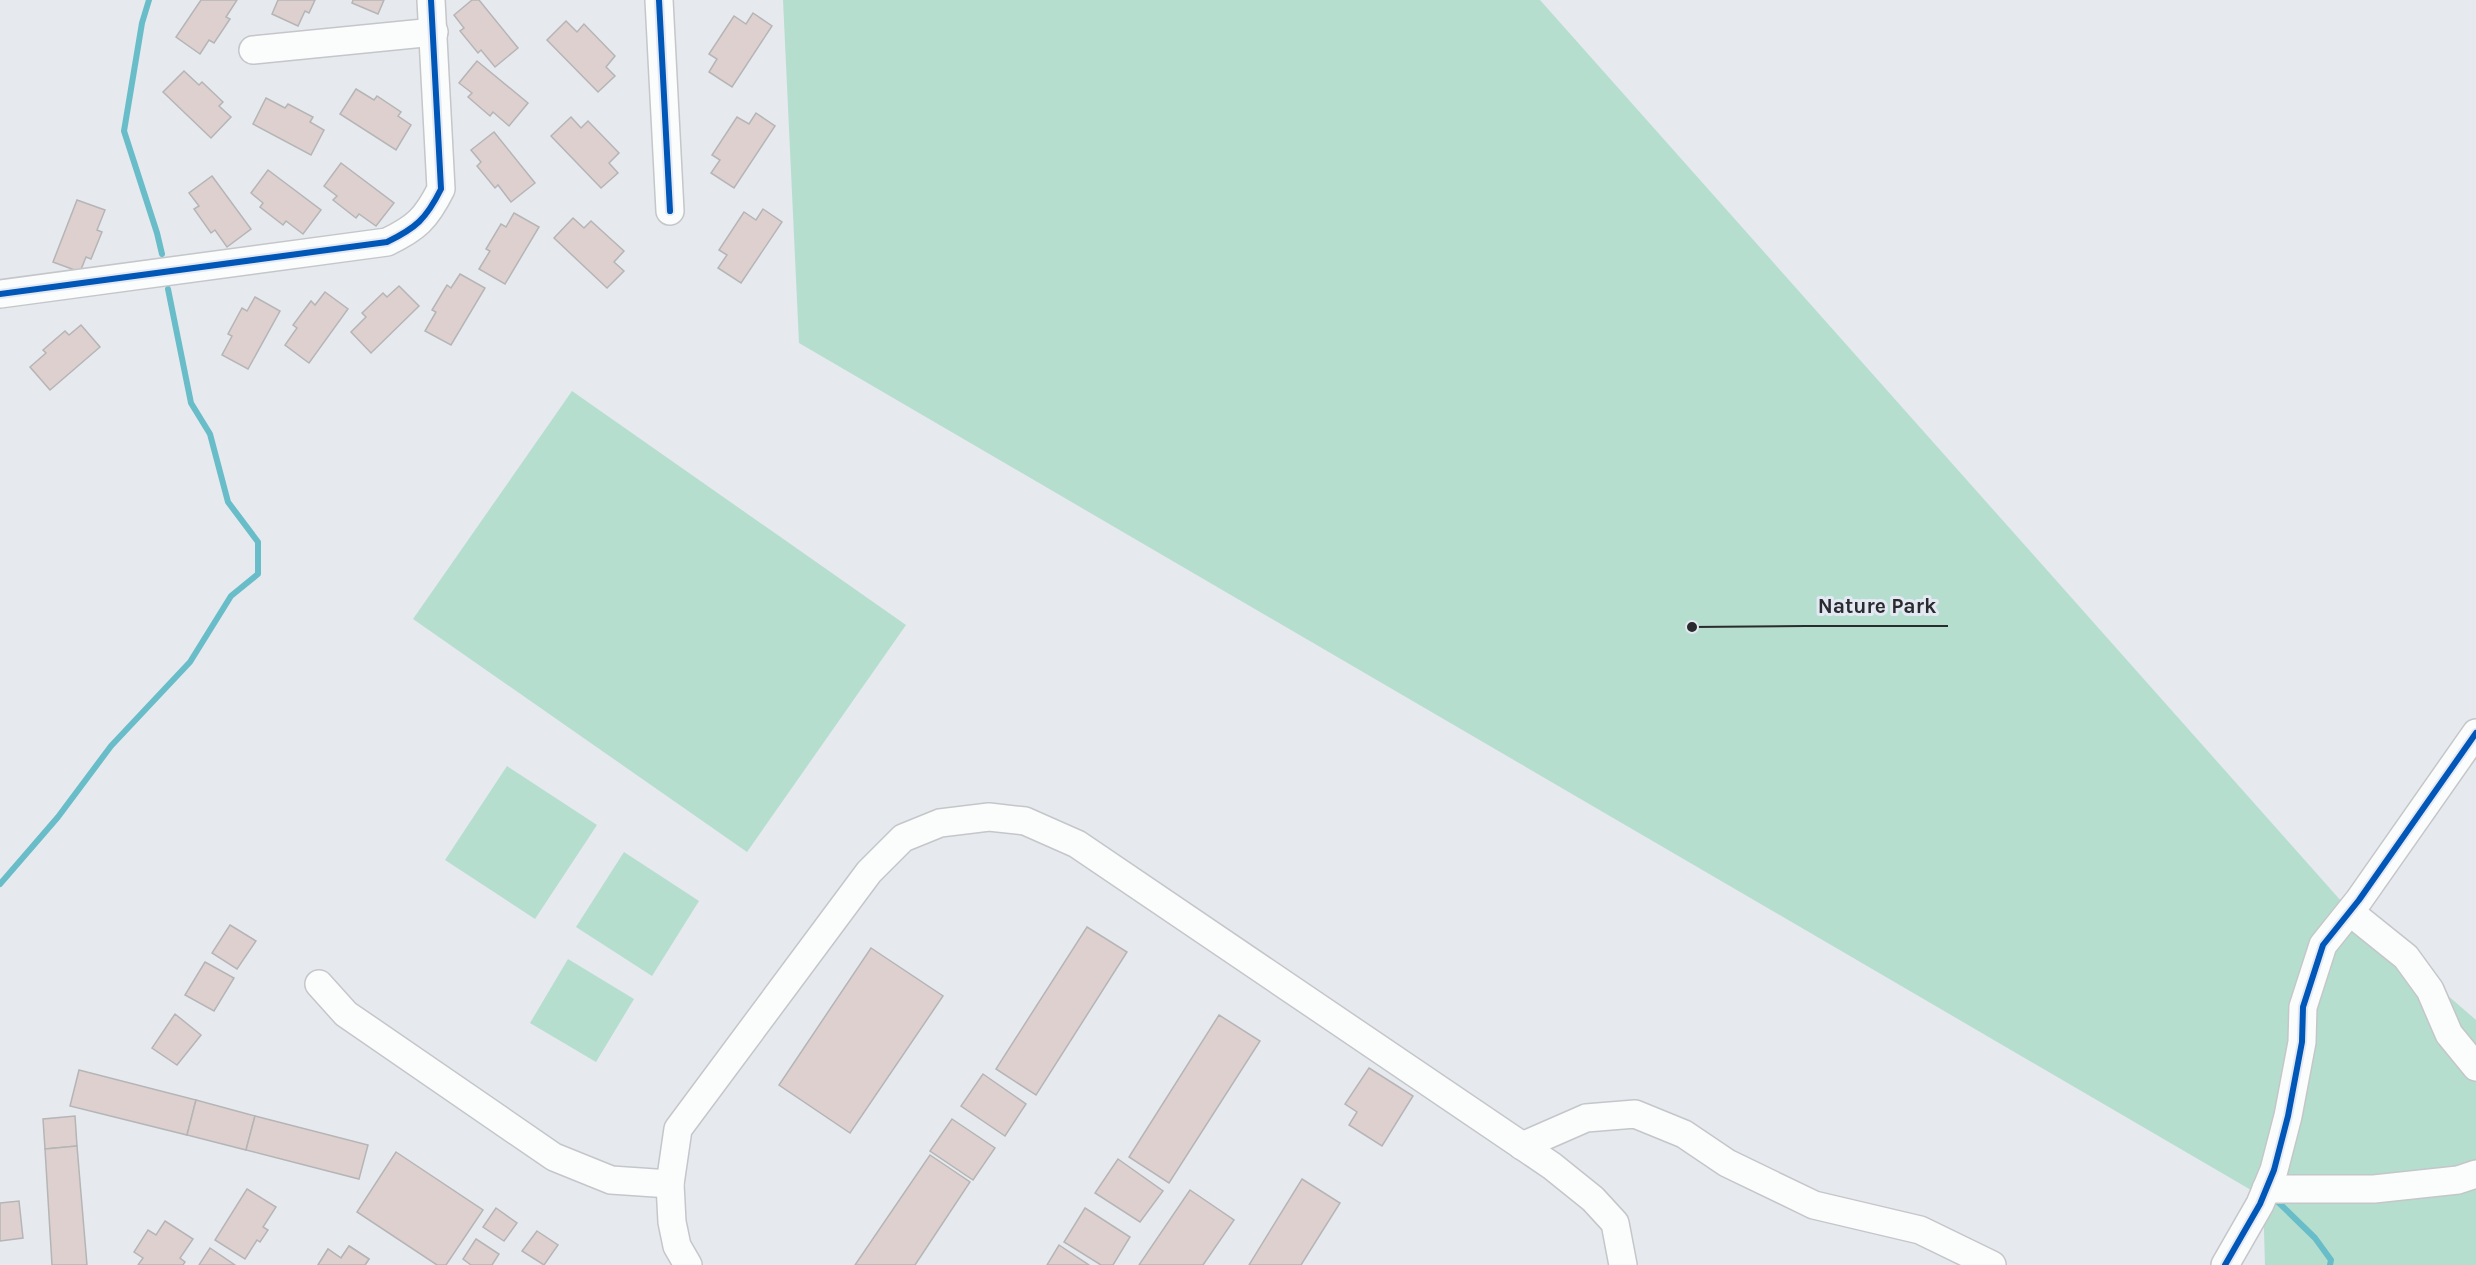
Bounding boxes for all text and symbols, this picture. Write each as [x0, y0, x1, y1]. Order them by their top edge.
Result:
callout: Nature Park [1806, 587, 1948, 626]
text: Nature Park [1818, 594, 1937, 618]

